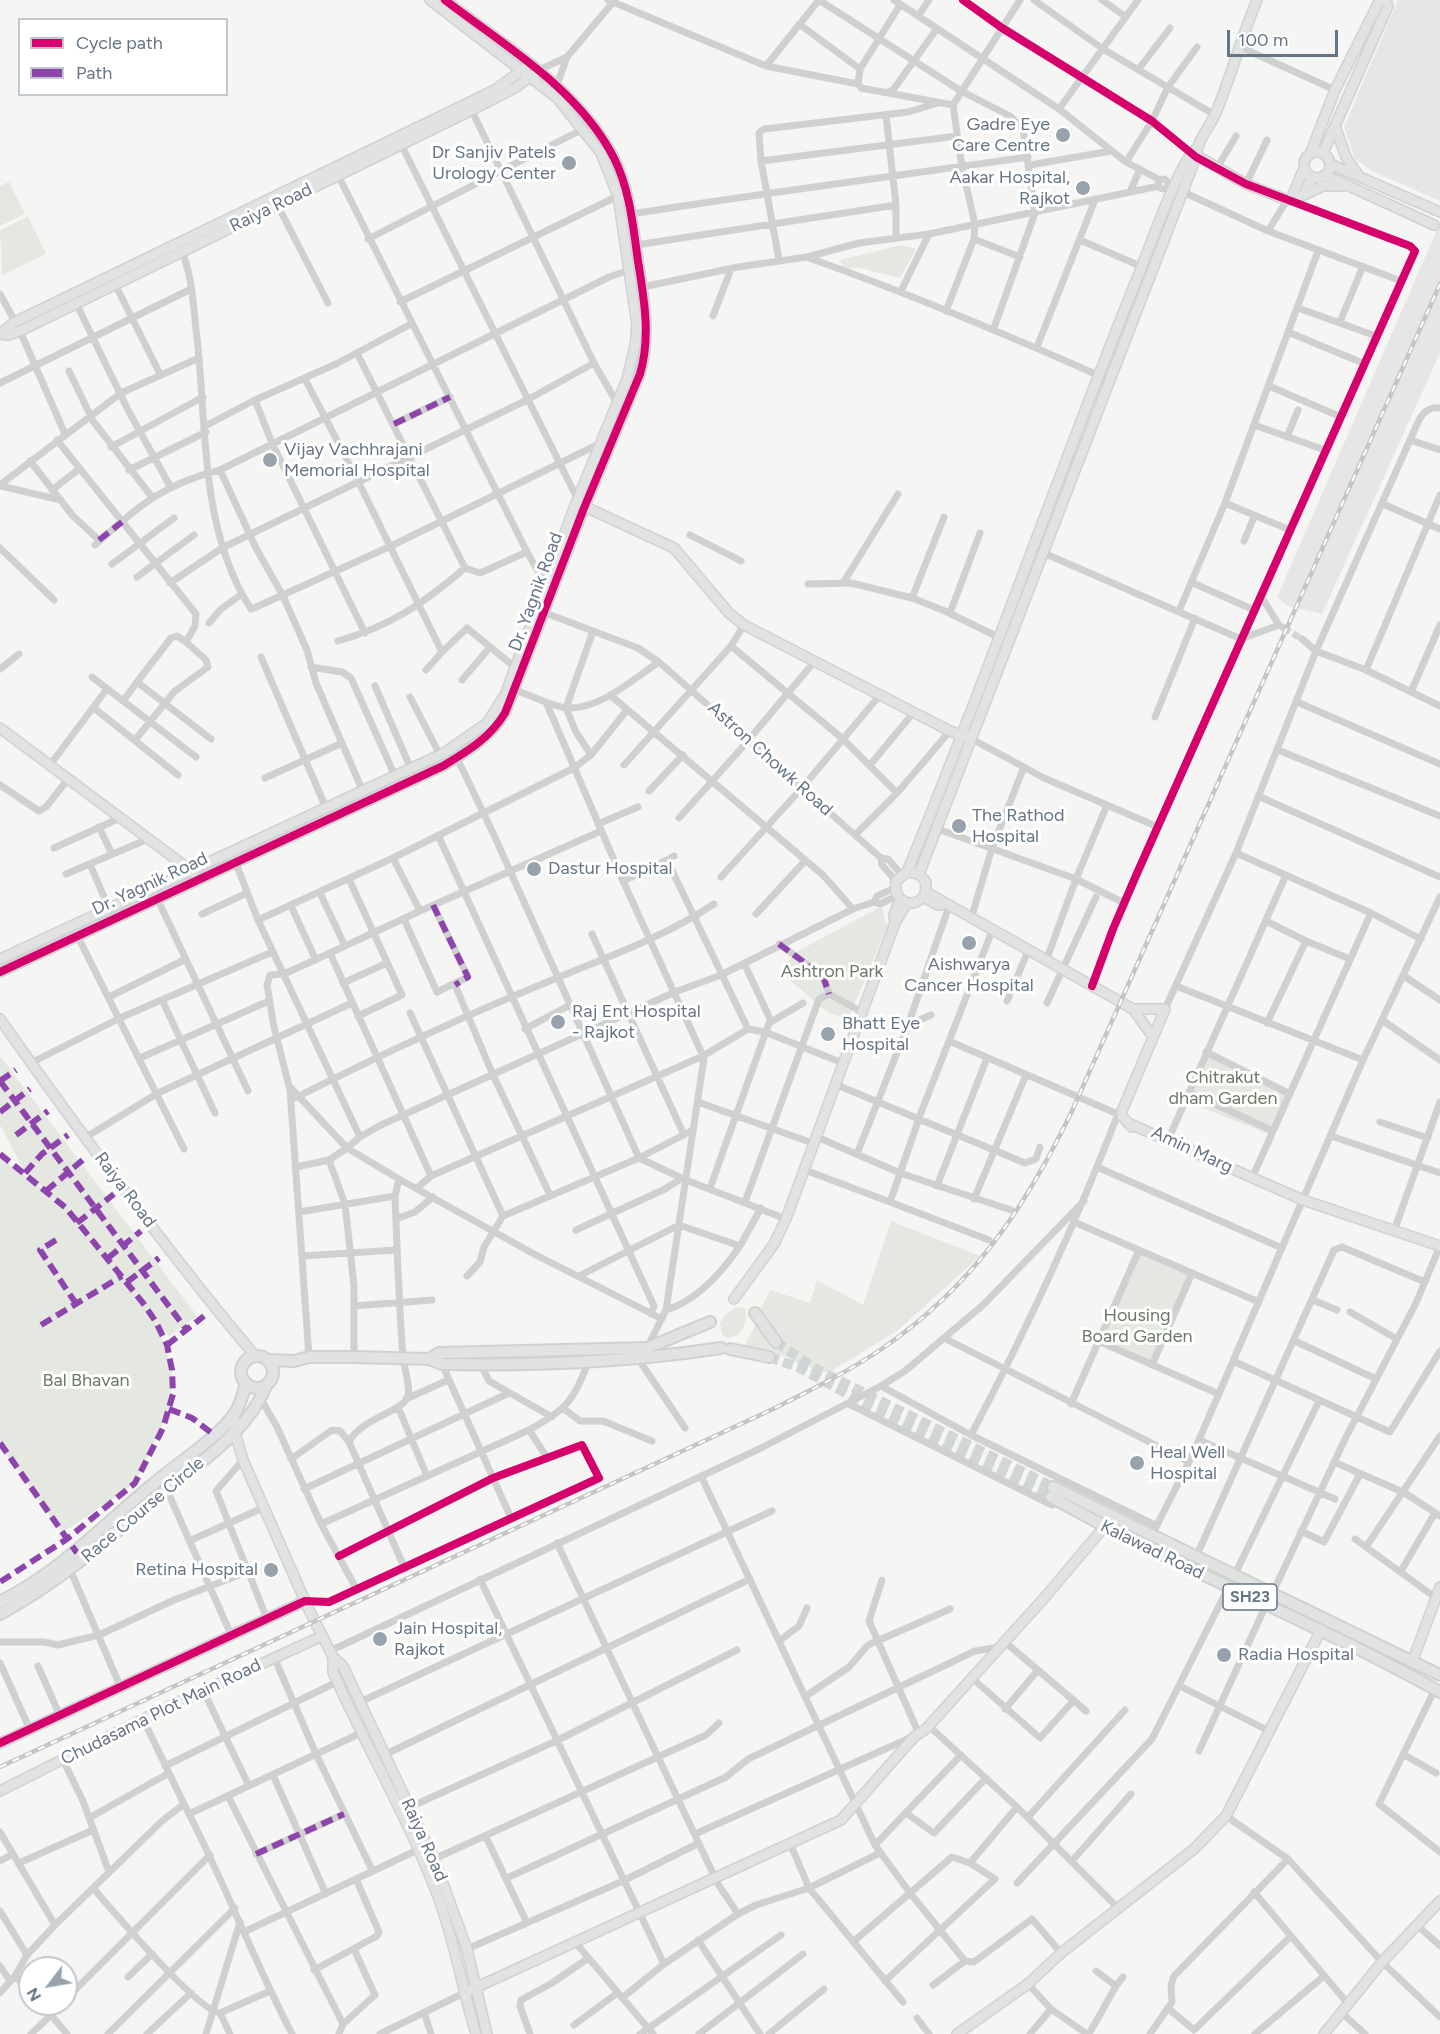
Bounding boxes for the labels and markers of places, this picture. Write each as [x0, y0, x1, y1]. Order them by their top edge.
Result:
place label: Gadre Eye Care Centre [952, 114, 1050, 156]
marker: Gadre Eye Care Centre [1054, 126, 1072, 144]
place label: Dr Sanjiv Patels Urology Center [432, 142, 556, 184]
marker: Dr Sanjiv Patels Urology Center [560, 154, 578, 172]
place label: Aakar Hospital, Rajkot [949, 167, 1070, 210]
marker: Aakar Hospital, Rajkot [1074, 179, 1092, 197]
place label: Vijay Vachhrajani Memorial Hospital [284, 439, 430, 482]
marker: Vijay Vachhrajani Memorial Hospital [261, 451, 279, 469]
place label: The Rathod Hospital [972, 805, 1065, 848]
marker: The Rathod Hospital [950, 817, 968, 835]
place label: Dastur Hospital [548, 858, 672, 880]
marker: Dastur Hospital [525, 860, 543, 878]
marker: Aishwarya Cancer Hospital [960, 934, 978, 952]
place label: Aishwarya Cancer Hospital [904, 954, 1034, 996]
place label: Raj Ent Hospital - Rajkot [572, 1001, 701, 1044]
marker: Raj Ent Hospital - Rajkot [549, 1013, 567, 1031]
place label: Bhatt Eye Hospital [842, 1013, 920, 1056]
marker: Bhatt Eye Hospital [819, 1025, 837, 1043]
place label: Heal Well Hospital [1150, 1442, 1225, 1484]
marker: Heal Well Hospital [1128, 1454, 1146, 1472]
place label: Retina Hospital [135, 1559, 258, 1581]
marker: Retina Hospital [262, 1561, 280, 1579]
place label: Jain Hospital, Rajkot [394, 1618, 502, 1660]
marker: Jain Hospital, Rajkot [371, 1630, 389, 1648]
place label: Radia Hospital [1238, 1644, 1354, 1666]
marker: Radia Hospital [1215, 1646, 1233, 1664]

